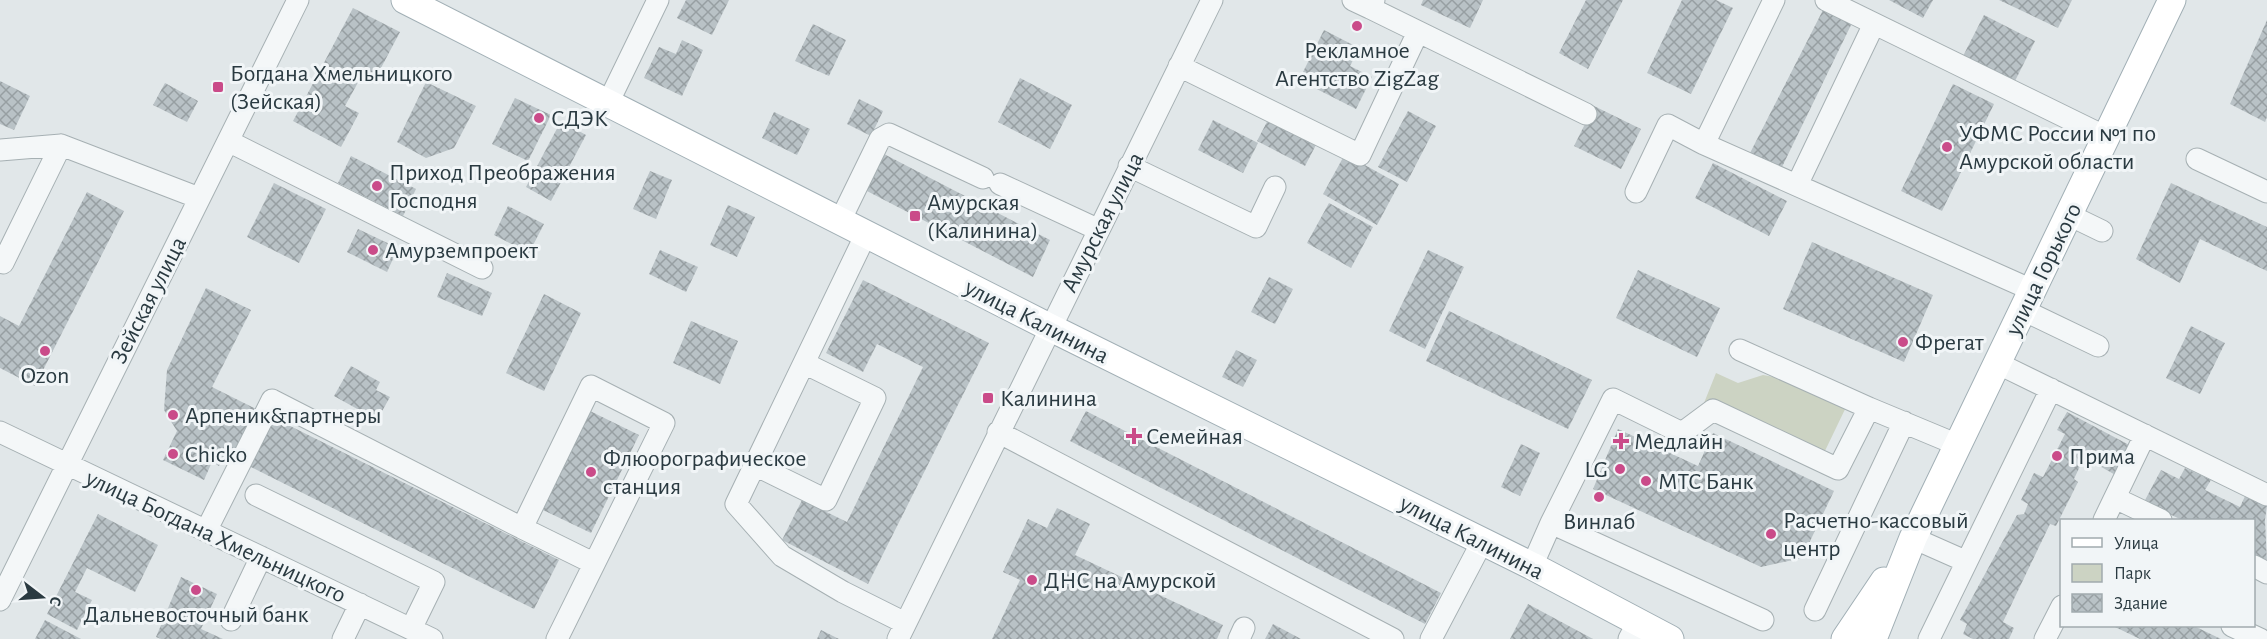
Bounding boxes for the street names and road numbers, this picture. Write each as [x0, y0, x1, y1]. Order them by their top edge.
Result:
street label: Амурская улица [1057, 148, 1149, 296]
street label: улица Горького [2001, 199, 2086, 340]
street label: Зейская улица [107, 233, 191, 368]
street label: улица Калинина [960, 275, 1112, 368]
street label: улица Богдана Хмельницкого [81, 466, 349, 608]
street label: улица Калинина [1395, 491, 1547, 584]

